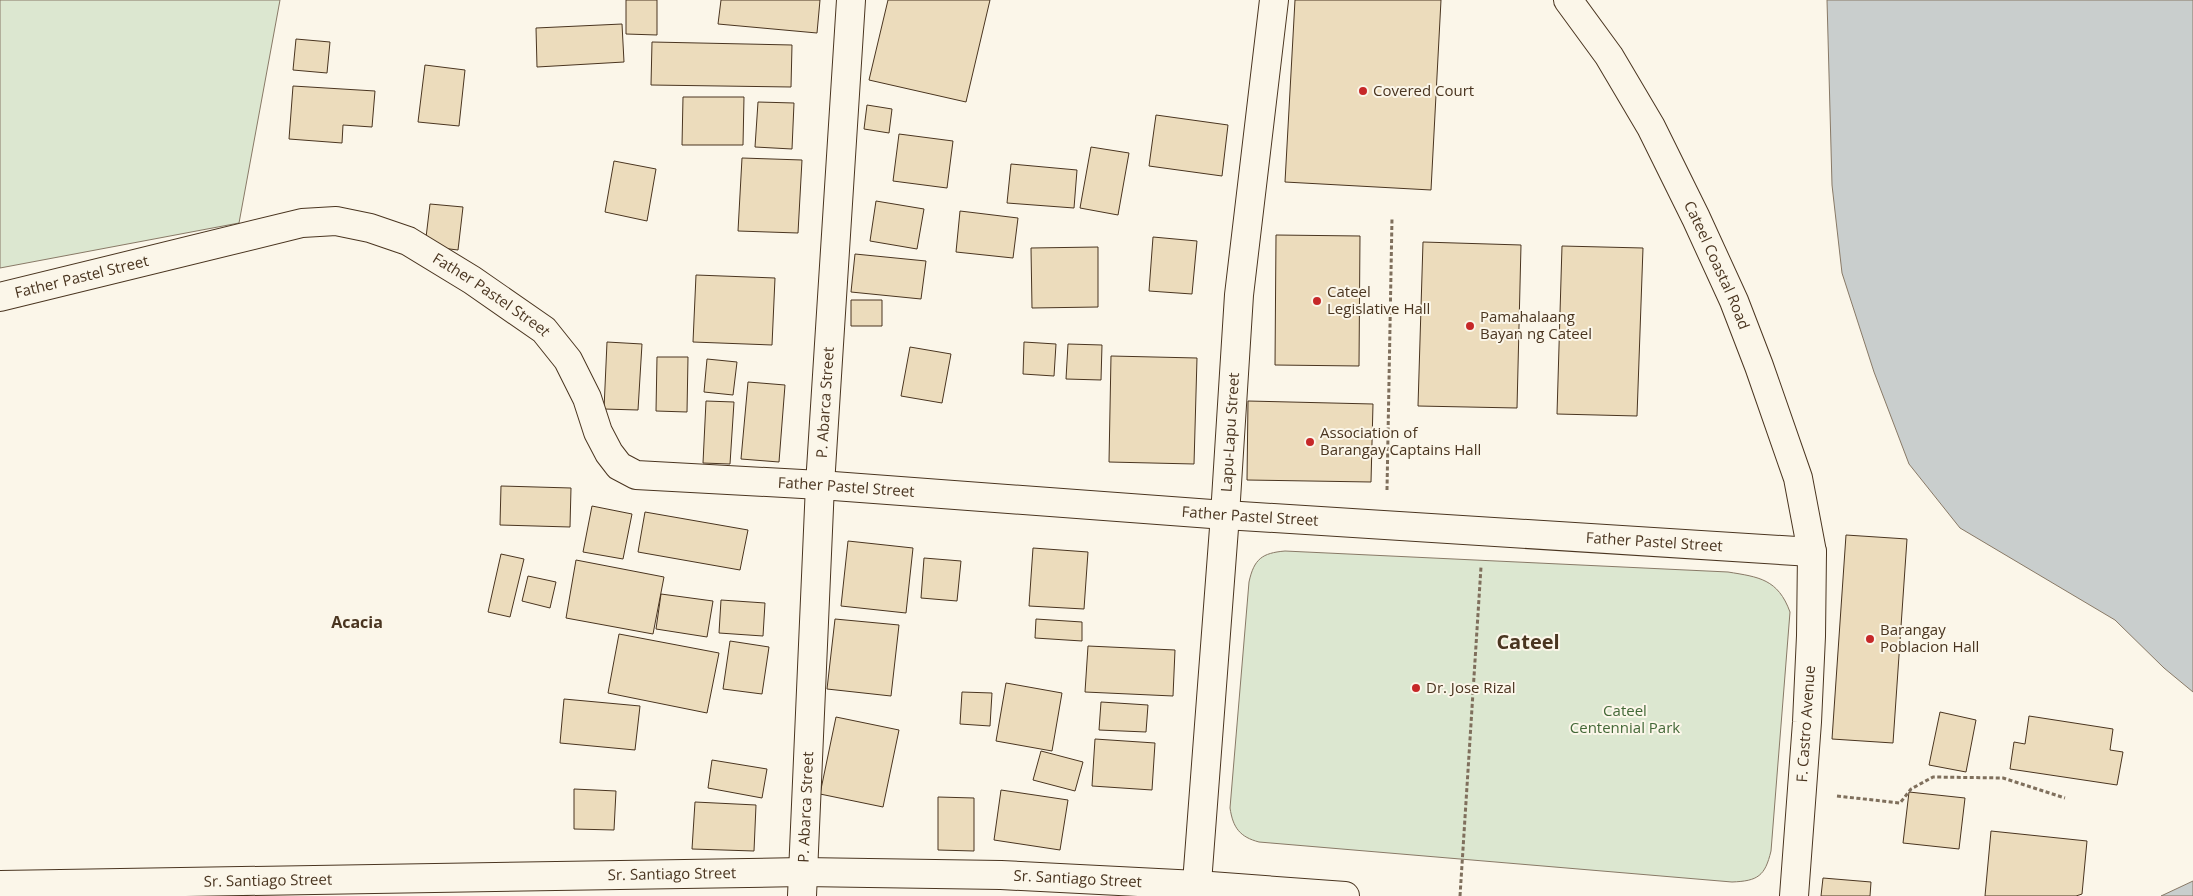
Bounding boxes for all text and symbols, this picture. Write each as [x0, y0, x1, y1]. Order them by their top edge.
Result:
place label: Covered Court [1373, 80, 1474, 100]
marker: Covered Court [1357, 85, 1369, 97]
street label: Cateel Coastal Road [1680, 197, 1755, 332]
street label: Father Pastel Street [429, 248, 556, 340]
street label: Father Pastel Street [12, 250, 150, 302]
place label: Cateel Legislative Hall [1327, 281, 1430, 318]
marker: Cateel Legislative Hall [1311, 295, 1323, 307]
place label: Pamahalaang Bayan ng Cateel [1480, 306, 1592, 343]
marker: Pamahalaang Bayan ng Cateel [1464, 320, 1476, 332]
street label: P. Abarca Street [811, 346, 838, 459]
street label: Lapu-Lapu Street [1215, 372, 1243, 493]
place label: Association of Barangay Captains Hall [1320, 422, 1481, 459]
marker: Association of Barangay Captains Hall [1304, 436, 1316, 448]
street label: Father Pastel Street [777, 472, 915, 501]
street label: Father Pastel Street [1181, 501, 1319, 530]
street label: Father Pastel Street [1585, 527, 1723, 555]
district label: Acacia [331, 611, 383, 633]
place label: Barangay Poblacion Hall [1880, 619, 1979, 656]
district label: Cateel [1496, 628, 1560, 655]
marker: Barangay Poblacion Hall [1864, 633, 1876, 645]
street label: F. Castro Avenue [1791, 665, 1819, 783]
place label: Dr. Jose Rizal [1426, 677, 1516, 697]
marker: Dr. Jose Rizal [1410, 682, 1422, 694]
park label: Cateel Centennial Park [1570, 700, 1680, 737]
street label: P. Abarca Street [792, 751, 817, 863]
street label: Sr. Santiago Street [607, 862, 736, 884]
street label: Sr. Santiago Street [1013, 865, 1143, 891]
street label: Sr. Santiago Street [204, 869, 332, 891]

